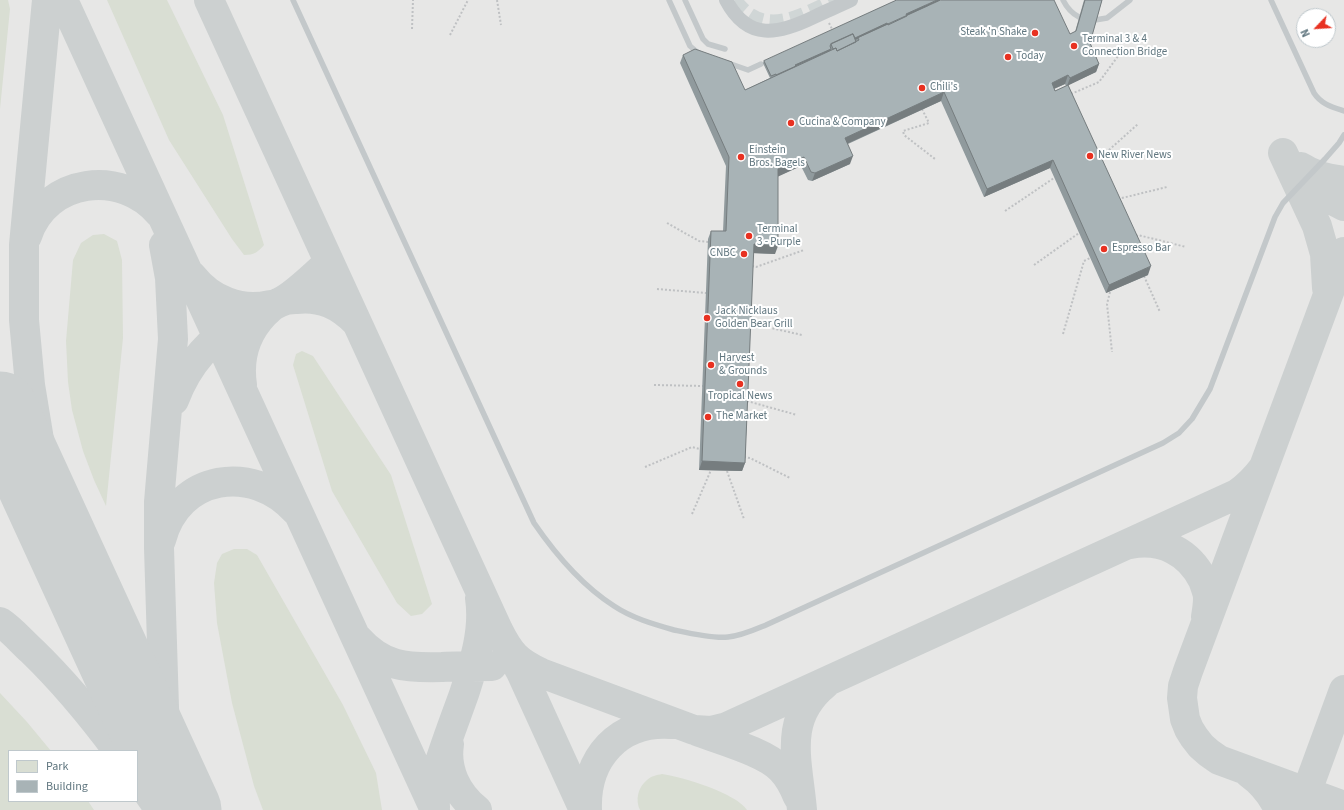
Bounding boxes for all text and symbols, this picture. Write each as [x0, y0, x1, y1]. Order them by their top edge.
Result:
north arrow [1296, 8, 1336, 48]
place label: Steak 'n Shake [960, 26, 1027, 40]
text: N [1297, 26, 1314, 39]
marker: Steak 'n Shake [1030, 28, 1040, 38]
place label: Terminal 3 & 4 Connection Bridge [1082, 33, 1167, 59]
marker: Terminal 3 & 4 Connection Bridge [1069, 41, 1079, 51]
place label: Today [1016, 50, 1044, 64]
marker: Today [1003, 52, 1013, 62]
place label: Chili's [930, 81, 958, 95]
marker: Chili's [917, 83, 927, 93]
place label: Cucina & Company [799, 116, 886, 130]
marker: Cucina & Company [786, 118, 796, 128]
place label: Einstein Bros. Bagels [749, 144, 805, 170]
place label: New River News [1098, 149, 1171, 163]
marker: New River News [1085, 151, 1095, 161]
marker: Einstein Bros. Bagels [736, 152, 746, 162]
place label: Terminal 3 - Purple [757, 223, 801, 249]
marker: Terminal 3 - Purple [744, 231, 754, 241]
place label: Espresso Bar [1112, 242, 1171, 256]
marker: Espresso Bar [1099, 244, 1109, 254]
place label: CNBC [710, 247, 736, 261]
marker: CNBC [739, 249, 749, 259]
place label: Jack Nicklaus Golden Bear Grill [715, 305, 793, 331]
marker: Jack Nicklaus Golden Bear Grill [702, 313, 712, 323]
place label: Harvest & Grounds [719, 352, 767, 378]
marker: Harvest & Grounds [706, 360, 716, 370]
marker: Tropical News [735, 379, 745, 389]
place label: Tropical News [708, 390, 772, 404]
place label: The Market [716, 410, 767, 424]
marker: The Market [703, 412, 713, 422]
legend [8, 750, 138, 802]
text: Park [46, 758, 68, 775]
text: Building [46, 778, 88, 795]

